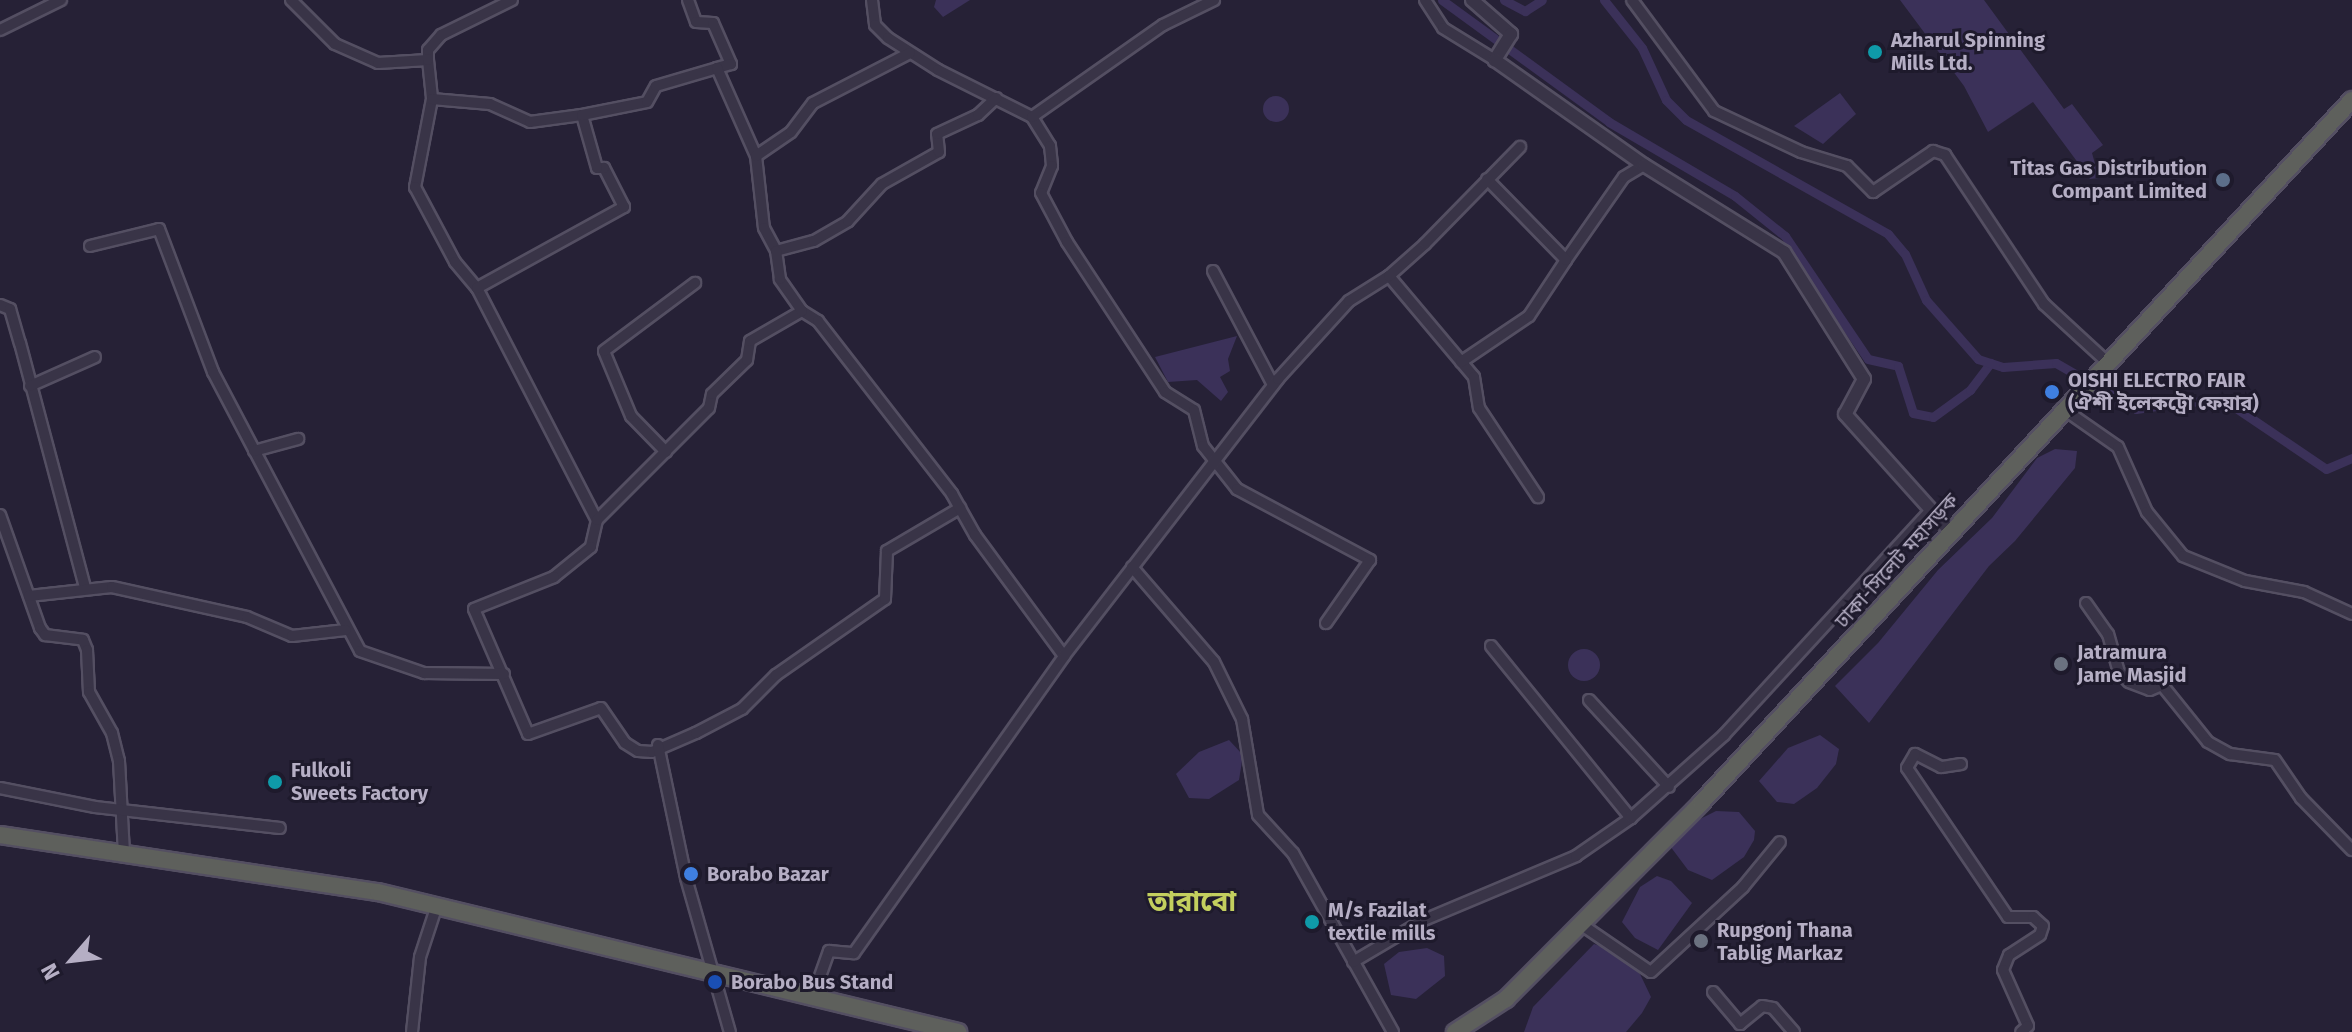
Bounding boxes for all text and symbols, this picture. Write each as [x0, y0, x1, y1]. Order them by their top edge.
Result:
place label: Azharul Spinning Mills Ltd. [1891, 28, 2045, 75]
marker: Azharul Spinning Mills Ltd. [1866, 43, 1884, 61]
place label: Titas Gas Distribution Compant Limited [2010, 156, 2207, 203]
marker: Titas Gas Distribution Compant Limited [2214, 171, 2232, 189]
place label: OISHI ELECTRO FAIR (ঐশী ইলেকট্রো ফেয়ার) [2068, 368, 2259, 415]
marker: OISHI ELECTRO FAIR (ঐশী ইলেকট্রো ফেয়ার) [2043, 383, 2061, 401]
street label: ঢাকা-সিলেট মহাসড়ক [1830, 489, 1964, 633]
place label: Jatramura Jame Masjid [2077, 640, 2186, 687]
marker: Jatramura Jame Masjid [2052, 655, 2070, 673]
place label: Fulkoli Sweets Factory [291, 758, 428, 805]
marker: Fulkoli Sweets Factory [266, 773, 284, 791]
place label: Borabo Bazar [707, 862, 829, 886]
marker: Borabo Bazar [682, 865, 700, 883]
district label: তারাবো [1148, 885, 1236, 919]
place label: M/s Fazilat textile mills [1328, 898, 1435, 945]
marker: M/s Fazilat textile mills [1303, 913, 1321, 931]
place label: Rupgonj Thana Tablig Markaz [1717, 918, 1853, 965]
north arrow [32, 920, 112, 1000]
marker: Rupgonj Thana Tablig Markaz [1692, 932, 1710, 950]
text: N [35, 959, 66, 984]
place label: Borabo Bus Stand [731, 970, 893, 994]
marker: Borabo Bus Stand [706, 973, 724, 991]

